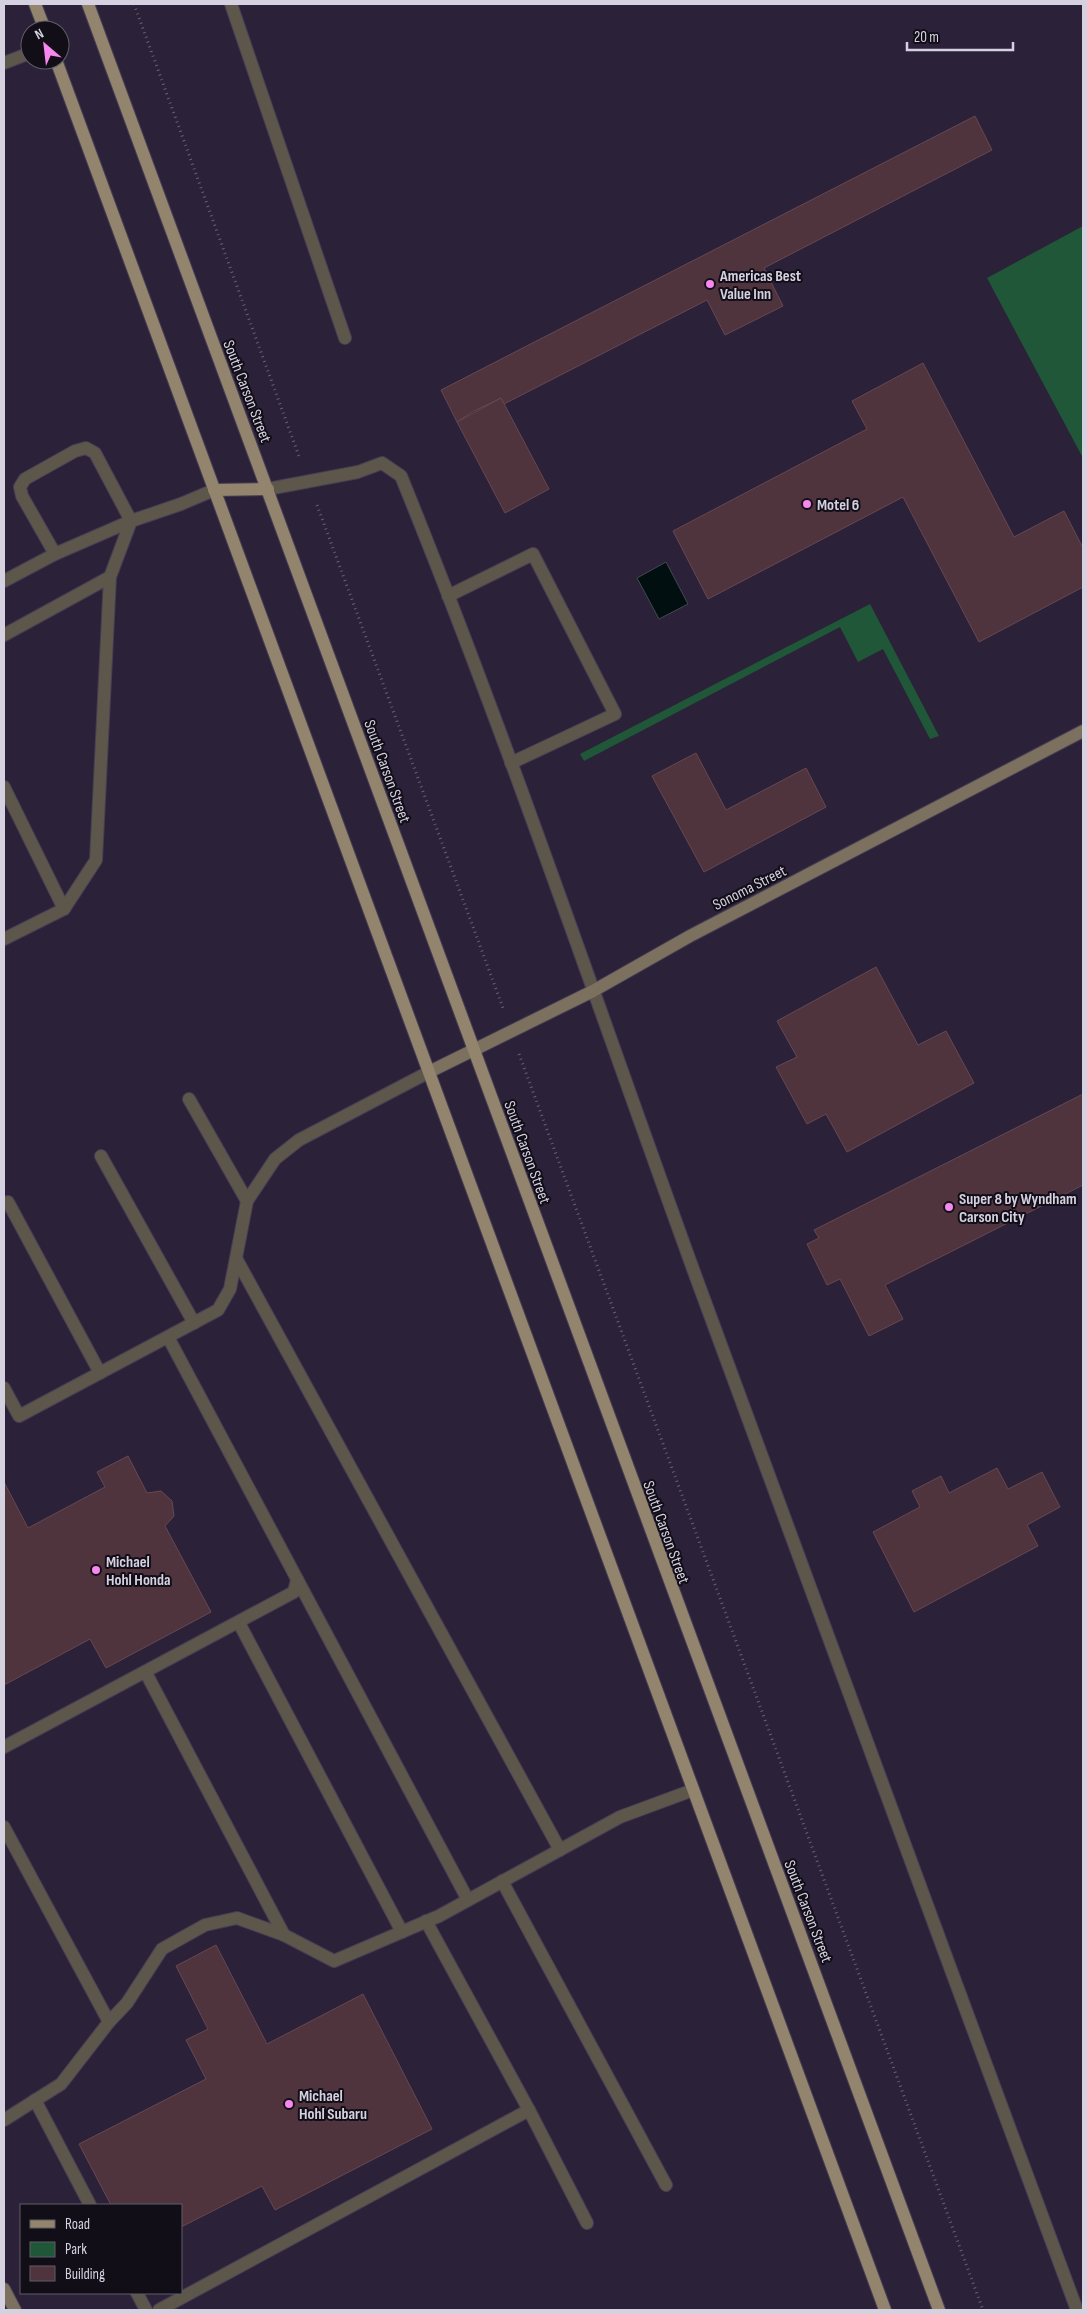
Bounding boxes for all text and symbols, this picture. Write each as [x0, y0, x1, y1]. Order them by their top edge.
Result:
north arrow [20, 20, 70, 70]
scale bar [907, 20, 1013, 52]
text: N [32, 25, 46, 43]
text: 20 m [914, 28, 939, 47]
place label: Americas Best Value Inn [719, 267, 801, 304]
marker: Americas Best Value Inn [704, 278, 716, 290]
street label: South Carson Street [218, 338, 275, 445]
place label: Motel 6 [817, 496, 859, 515]
marker: Motel 6 [801, 498, 813, 510]
street label: South Carson Street [359, 718, 414, 826]
street label: Sonoma Street [710, 862, 790, 915]
street label: South Carson Street [499, 1099, 554, 1207]
place label: Super 8 by Wyndham Carson City [959, 1190, 1077, 1227]
marker: Super 8 by Wyndham Carson City [943, 1201, 955, 1213]
street label: South Carson Street [638, 1479, 693, 1587]
place label: Michael Hohl Honda [106, 1553, 171, 1590]
marker: Michael Hohl Honda [90, 1564, 102, 1576]
street label: South Carson Street [779, 1858, 836, 1965]
place label: Michael Hohl Subaru [299, 2087, 367, 2124]
marker: Michael Hohl Subaru [283, 2098, 295, 2110]
legend [20, 2204, 182, 2294]
text: Road [65, 2215, 90, 2234]
text: Park [65, 2240, 87, 2259]
text: Building [65, 2265, 105, 2284]

